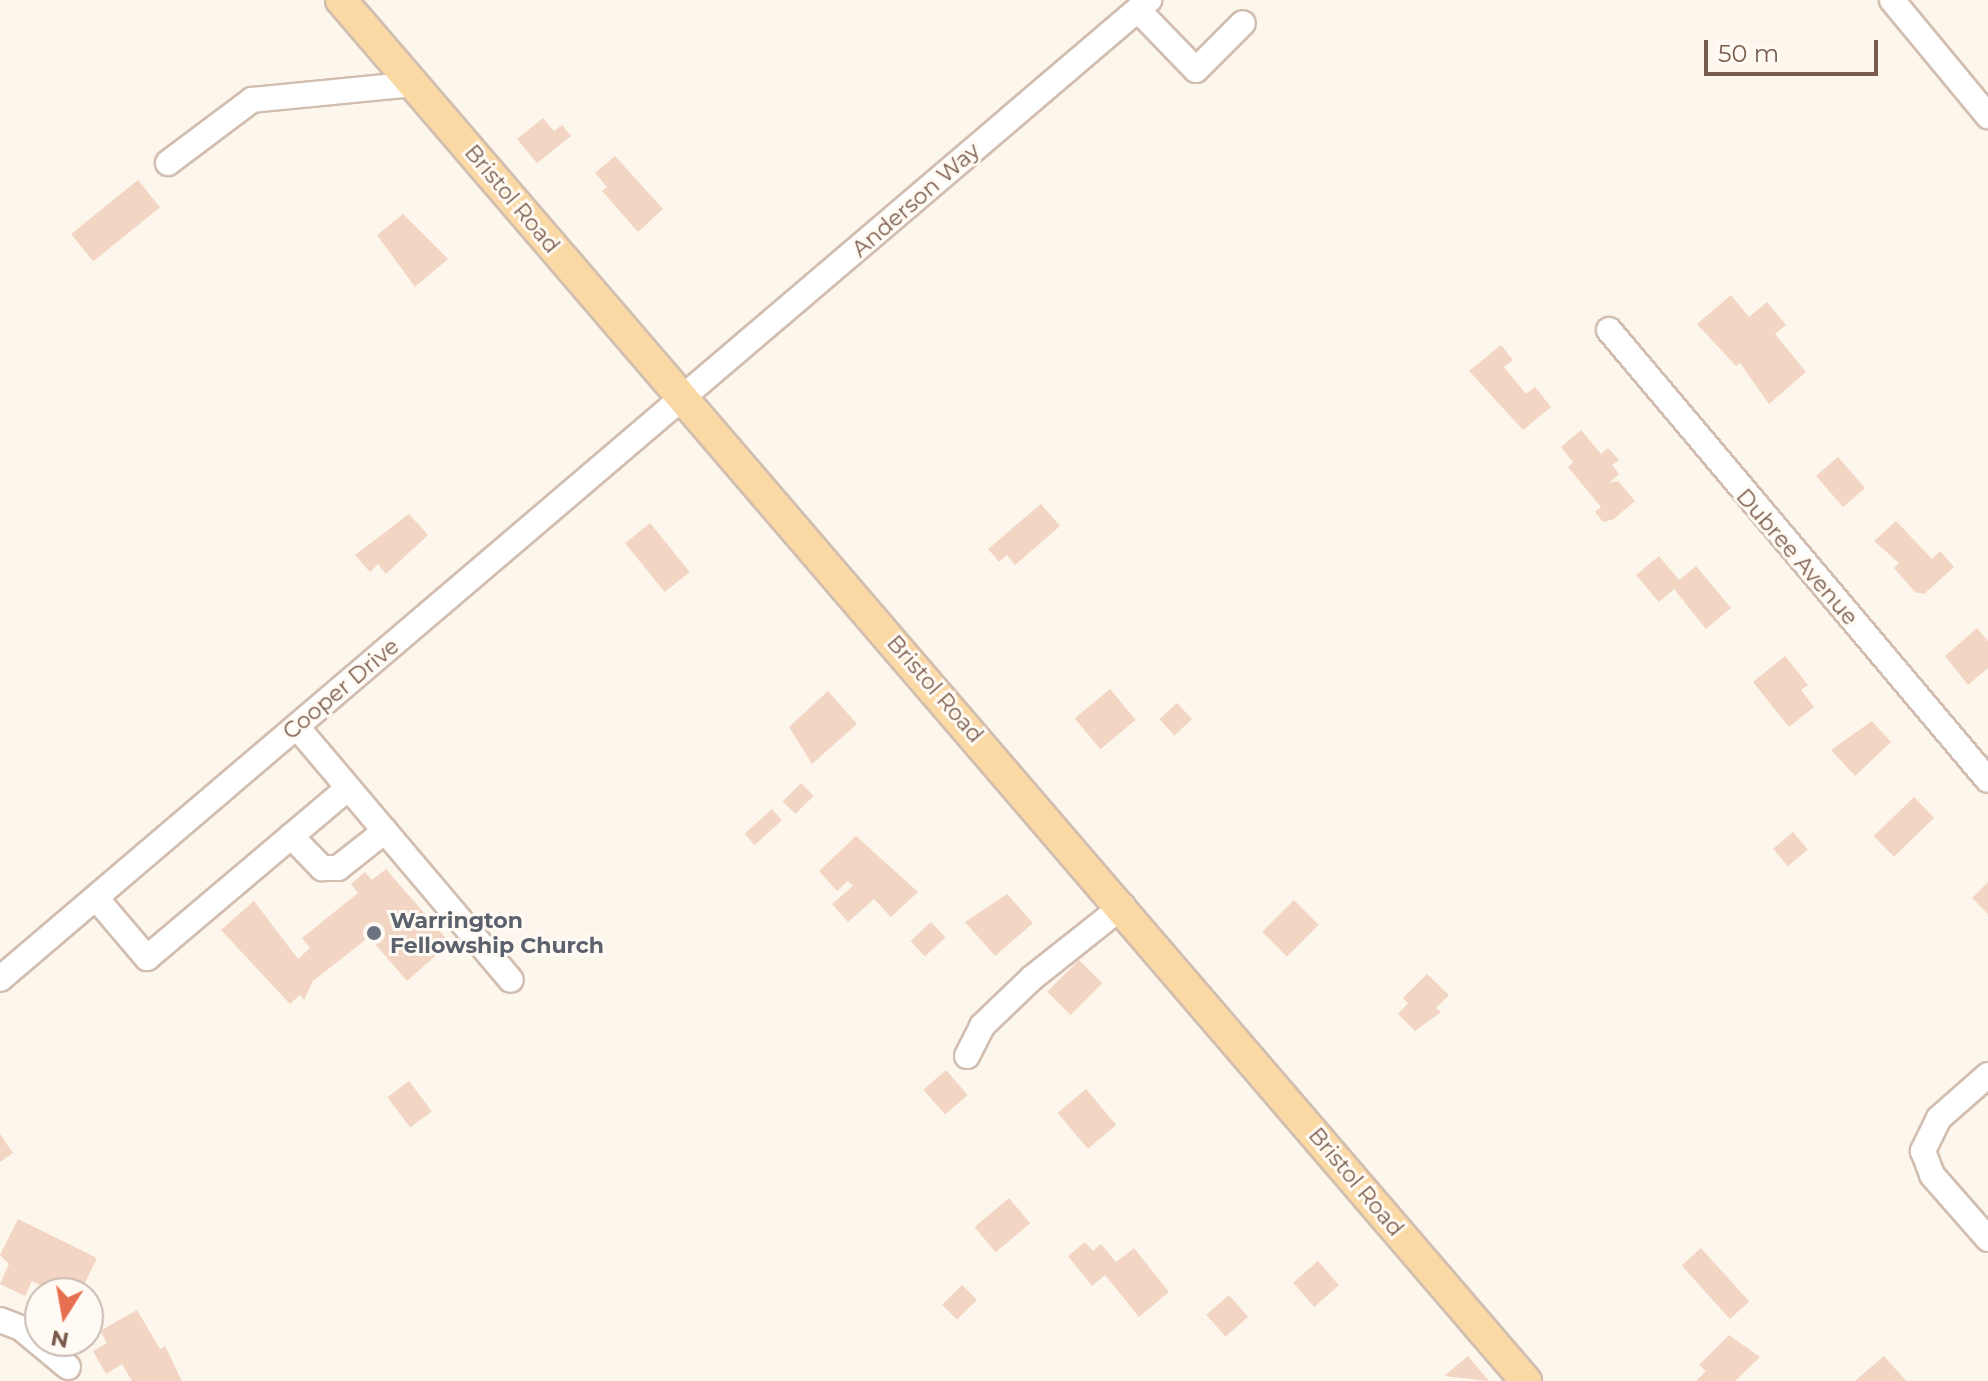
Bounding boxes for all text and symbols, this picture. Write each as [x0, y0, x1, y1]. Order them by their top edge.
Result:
scale bar [1708, 24, 1882, 74]
text: 50 m [1718, 39, 1779, 68]
street label: Anderson Way [847, 137, 985, 263]
street label: Bristol Road [459, 139, 565, 259]
street label: Dubree Avenue [1731, 484, 1863, 630]
street label: Bristol Road [881, 630, 989, 748]
street label: Cooper Drive [278, 633, 404, 745]
place label: Warrington Fellowship Church [390, 907, 604, 958]
marker: Warrington Fellowship Church [365, 924, 383, 942]
street label: Bristol Road [1303, 1122, 1409, 1242]
north arrow [24, 1277, 104, 1357]
text: N [48, 1324, 71, 1354]

